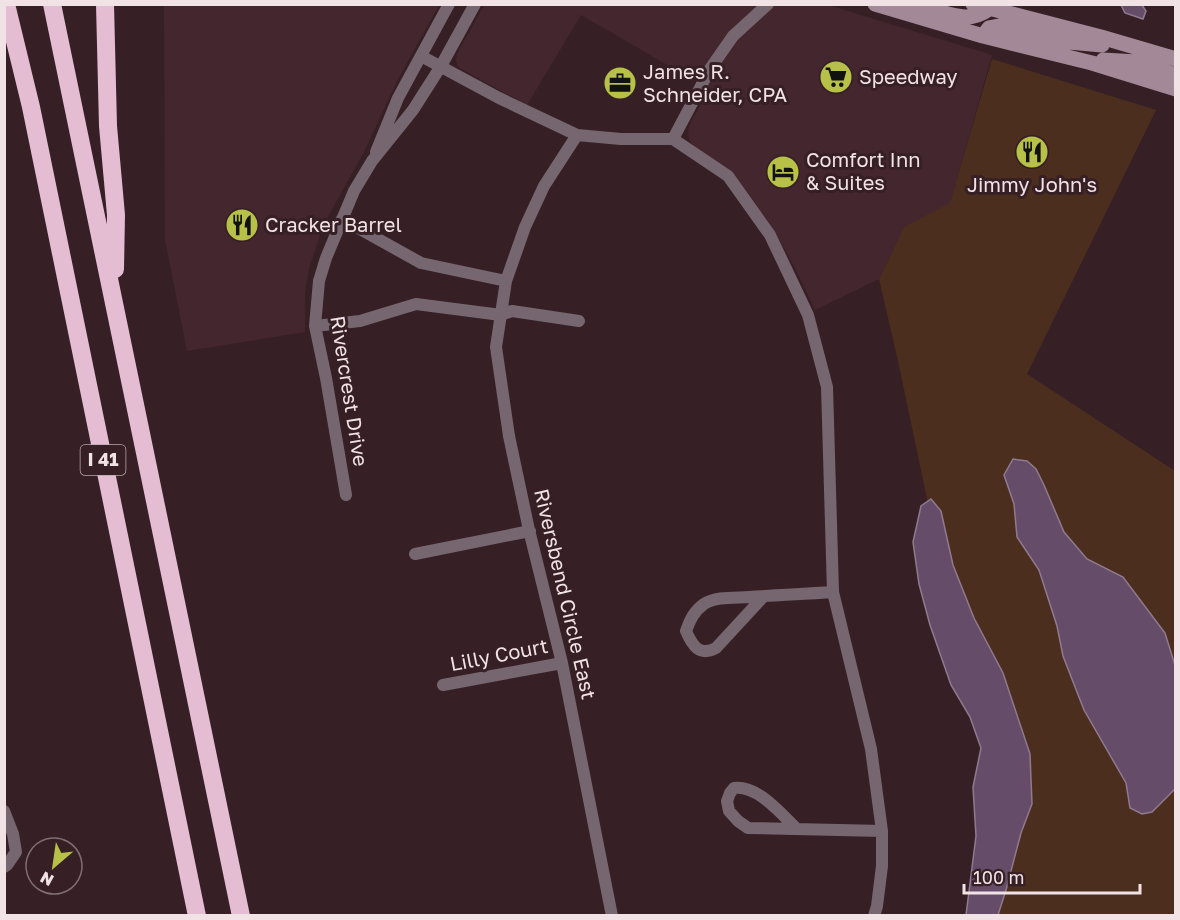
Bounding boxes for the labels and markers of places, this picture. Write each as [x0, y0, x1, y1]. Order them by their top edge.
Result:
place label: James R. Schneider, CPA [643, 59, 787, 106]
supermarket icon: Speedway [818, 59, 854, 95]
place label: Speedway [859, 64, 958, 88]
office icon: James R. Schneider, CPA [602, 65, 638, 101]
restaurant icon: Jimmy John's [1014, 134, 1050, 170]
place label: Comfort Inn & Suites [806, 147, 920, 194]
hotel icon: Comfort Inn & Suites [765, 154, 801, 190]
place label: Jimmy John's [967, 172, 1097, 196]
restaurant icon: Cracker Barrel [224, 207, 260, 243]
place label: Cracker Barrel [265, 212, 402, 236]

